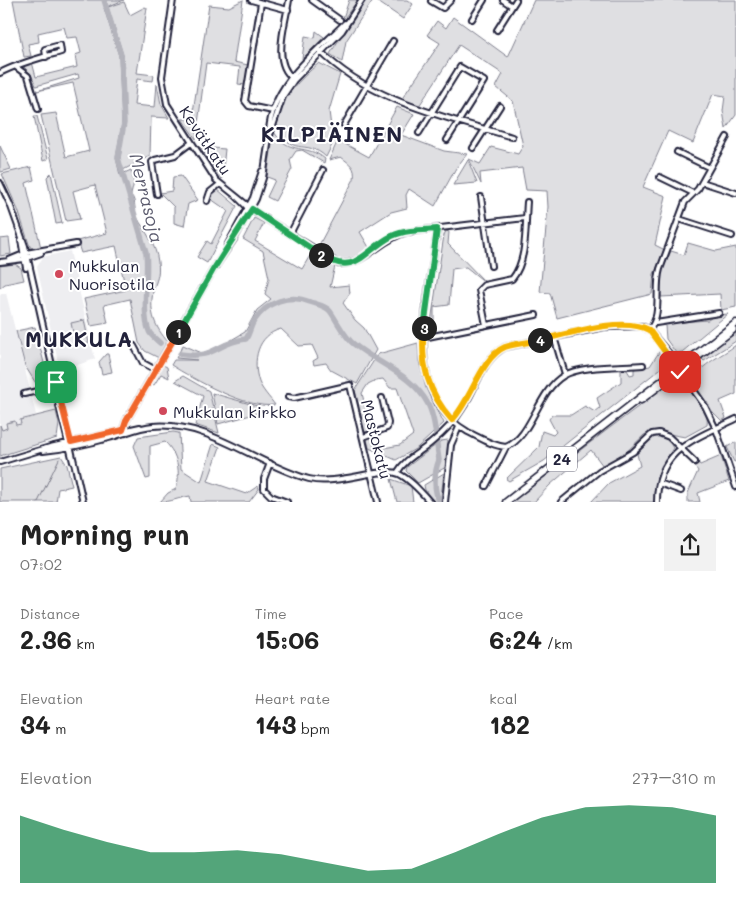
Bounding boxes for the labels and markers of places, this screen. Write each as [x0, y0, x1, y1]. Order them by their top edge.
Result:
pin: 2 [308, 242, 334, 268]
place label: Mukkulan Nuorisotila [69, 255, 155, 294]
marker: Mukkulan Nuorisotila [53, 268, 65, 280]
pin: 3 [412, 316, 436, 340]
pin: 1 [166, 320, 190, 344]
pin: 4 [528, 328, 552, 352]
pin [659, 351, 701, 393]
pin [35, 361, 77, 403]
place label: Mukkulan kirkko [173, 401, 296, 422]
marker: Mukkulan kirkko [157, 405, 169, 417]

